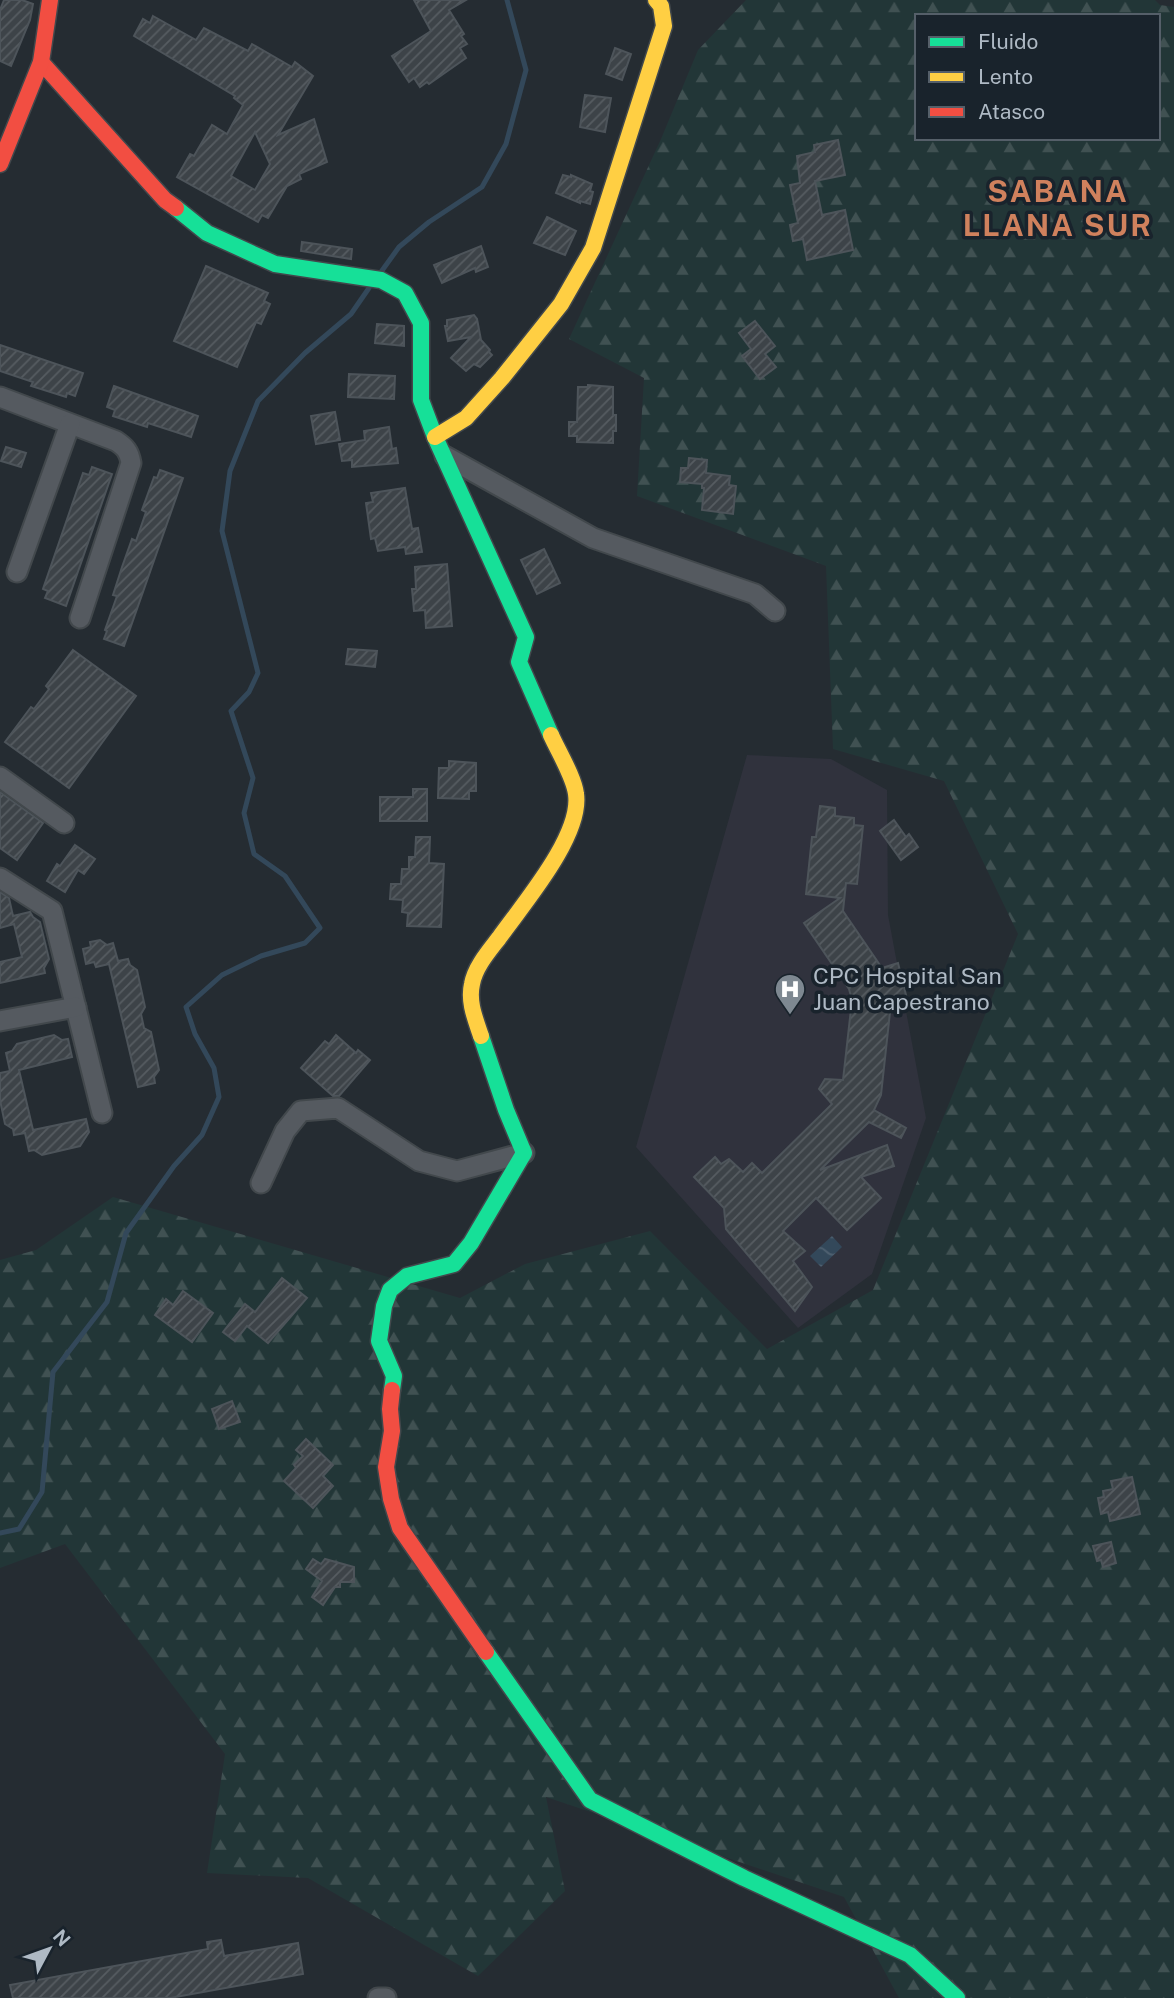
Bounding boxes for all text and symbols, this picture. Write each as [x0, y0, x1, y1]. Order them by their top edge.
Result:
legend [915, 14, 1160, 140]
text: Fluido [978, 29, 1038, 54]
text: Lento [978, 64, 1033, 89]
text: Atasco [978, 99, 1045, 124]
district label: SABANA LLANA SUR [963, 173, 1153, 243]
place label: CPC Hospital San Juan Capestrano [813, 962, 1002, 1015]
hospital icon: CPC Hospital San Juan Capestrano [773, 972, 807, 1016]
north arrow [14, 1914, 84, 1984]
text: N [49, 1925, 75, 1951]

